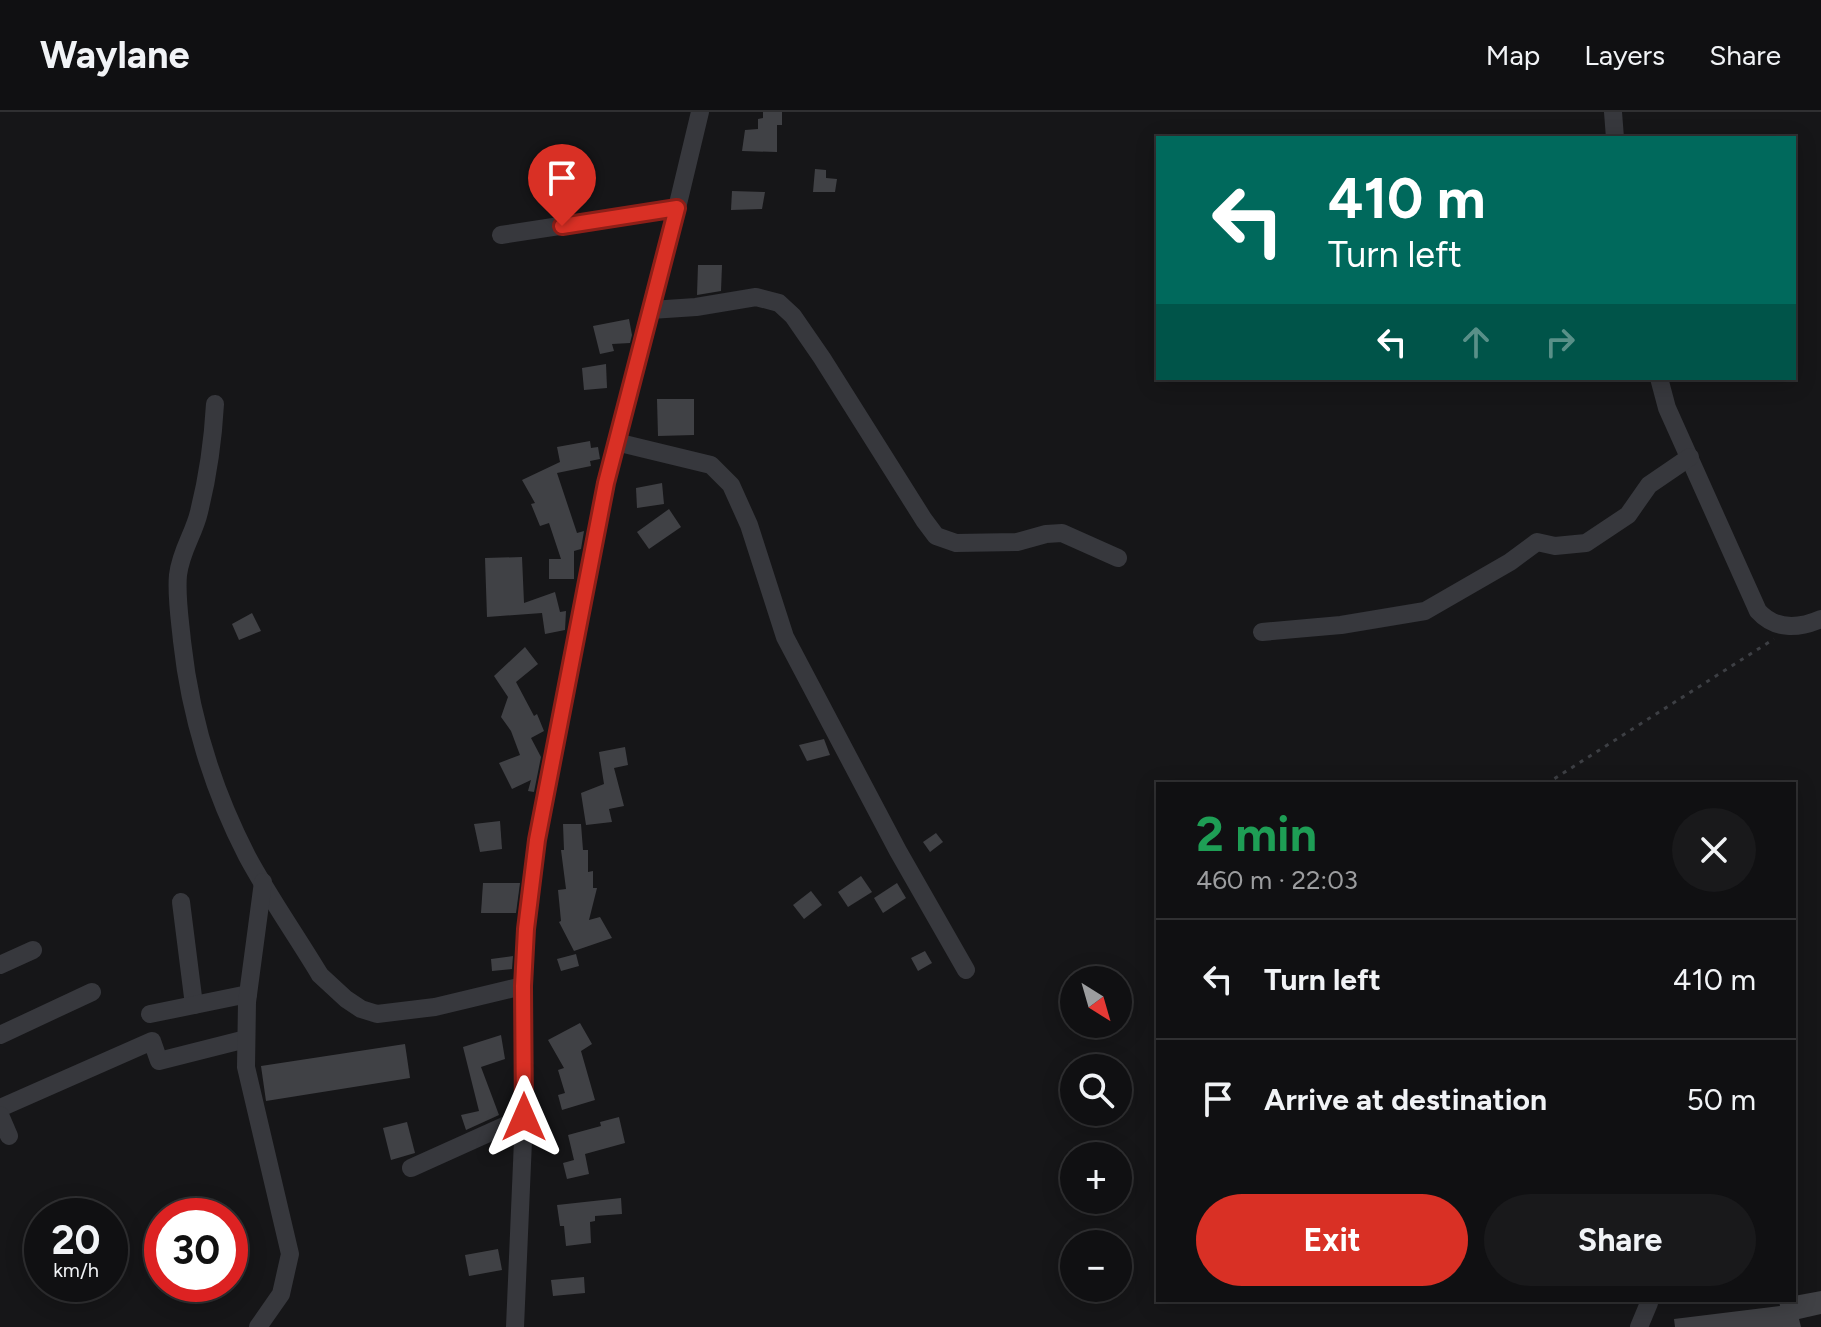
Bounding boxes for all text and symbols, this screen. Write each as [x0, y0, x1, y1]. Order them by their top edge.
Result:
text: Waylane [40, 32, 190, 78]
text: Map [1486, 38, 1540, 72]
text: Layers [1584, 38, 1665, 72]
text: Share [1709, 38, 1781, 72]
pin [528, 144, 596, 226]
icon: arrive [540, 156, 584, 200]
text: 410 m [1328, 165, 1486, 232]
icon: left [1196, 168, 1300, 272]
text: Turn left [1328, 233, 1462, 276]
icon: left [1370, 320, 1414, 364]
icon: ahead [1454, 320, 1498, 364]
icon: right [1538, 320, 1582, 364]
text: 2 min [1196, 805, 1317, 863]
button: close [1672, 808, 1756, 892]
text: 460 m · 22:03 [1196, 864, 1358, 896]
icon: left [1196, 957, 1240, 1001]
text: Turn left [1264, 961, 1381, 998]
text: 410 m [1673, 961, 1756, 998]
north arrow [1060, 966, 1132, 1038]
map controls [1060, 966, 1132, 1302]
button: search [1060, 1054, 1132, 1126]
position arrow [482, 1075, 566, 1159]
icon: arrive [1196, 1077, 1240, 1121]
text: Arrive at destination [1264, 1081, 1547, 1118]
text: 50 m [1687, 1081, 1756, 1118]
button: + [1060, 1142, 1132, 1214]
button: Exit [1196, 1194, 1468, 1286]
button: Share [1484, 1194, 1756, 1286]
speed limit sign: 30 [144, 1198, 248, 1302]
text: 20 [51, 1216, 101, 1264]
button: − [1060, 1230, 1132, 1302]
text: km/h [53, 1258, 99, 1282]

